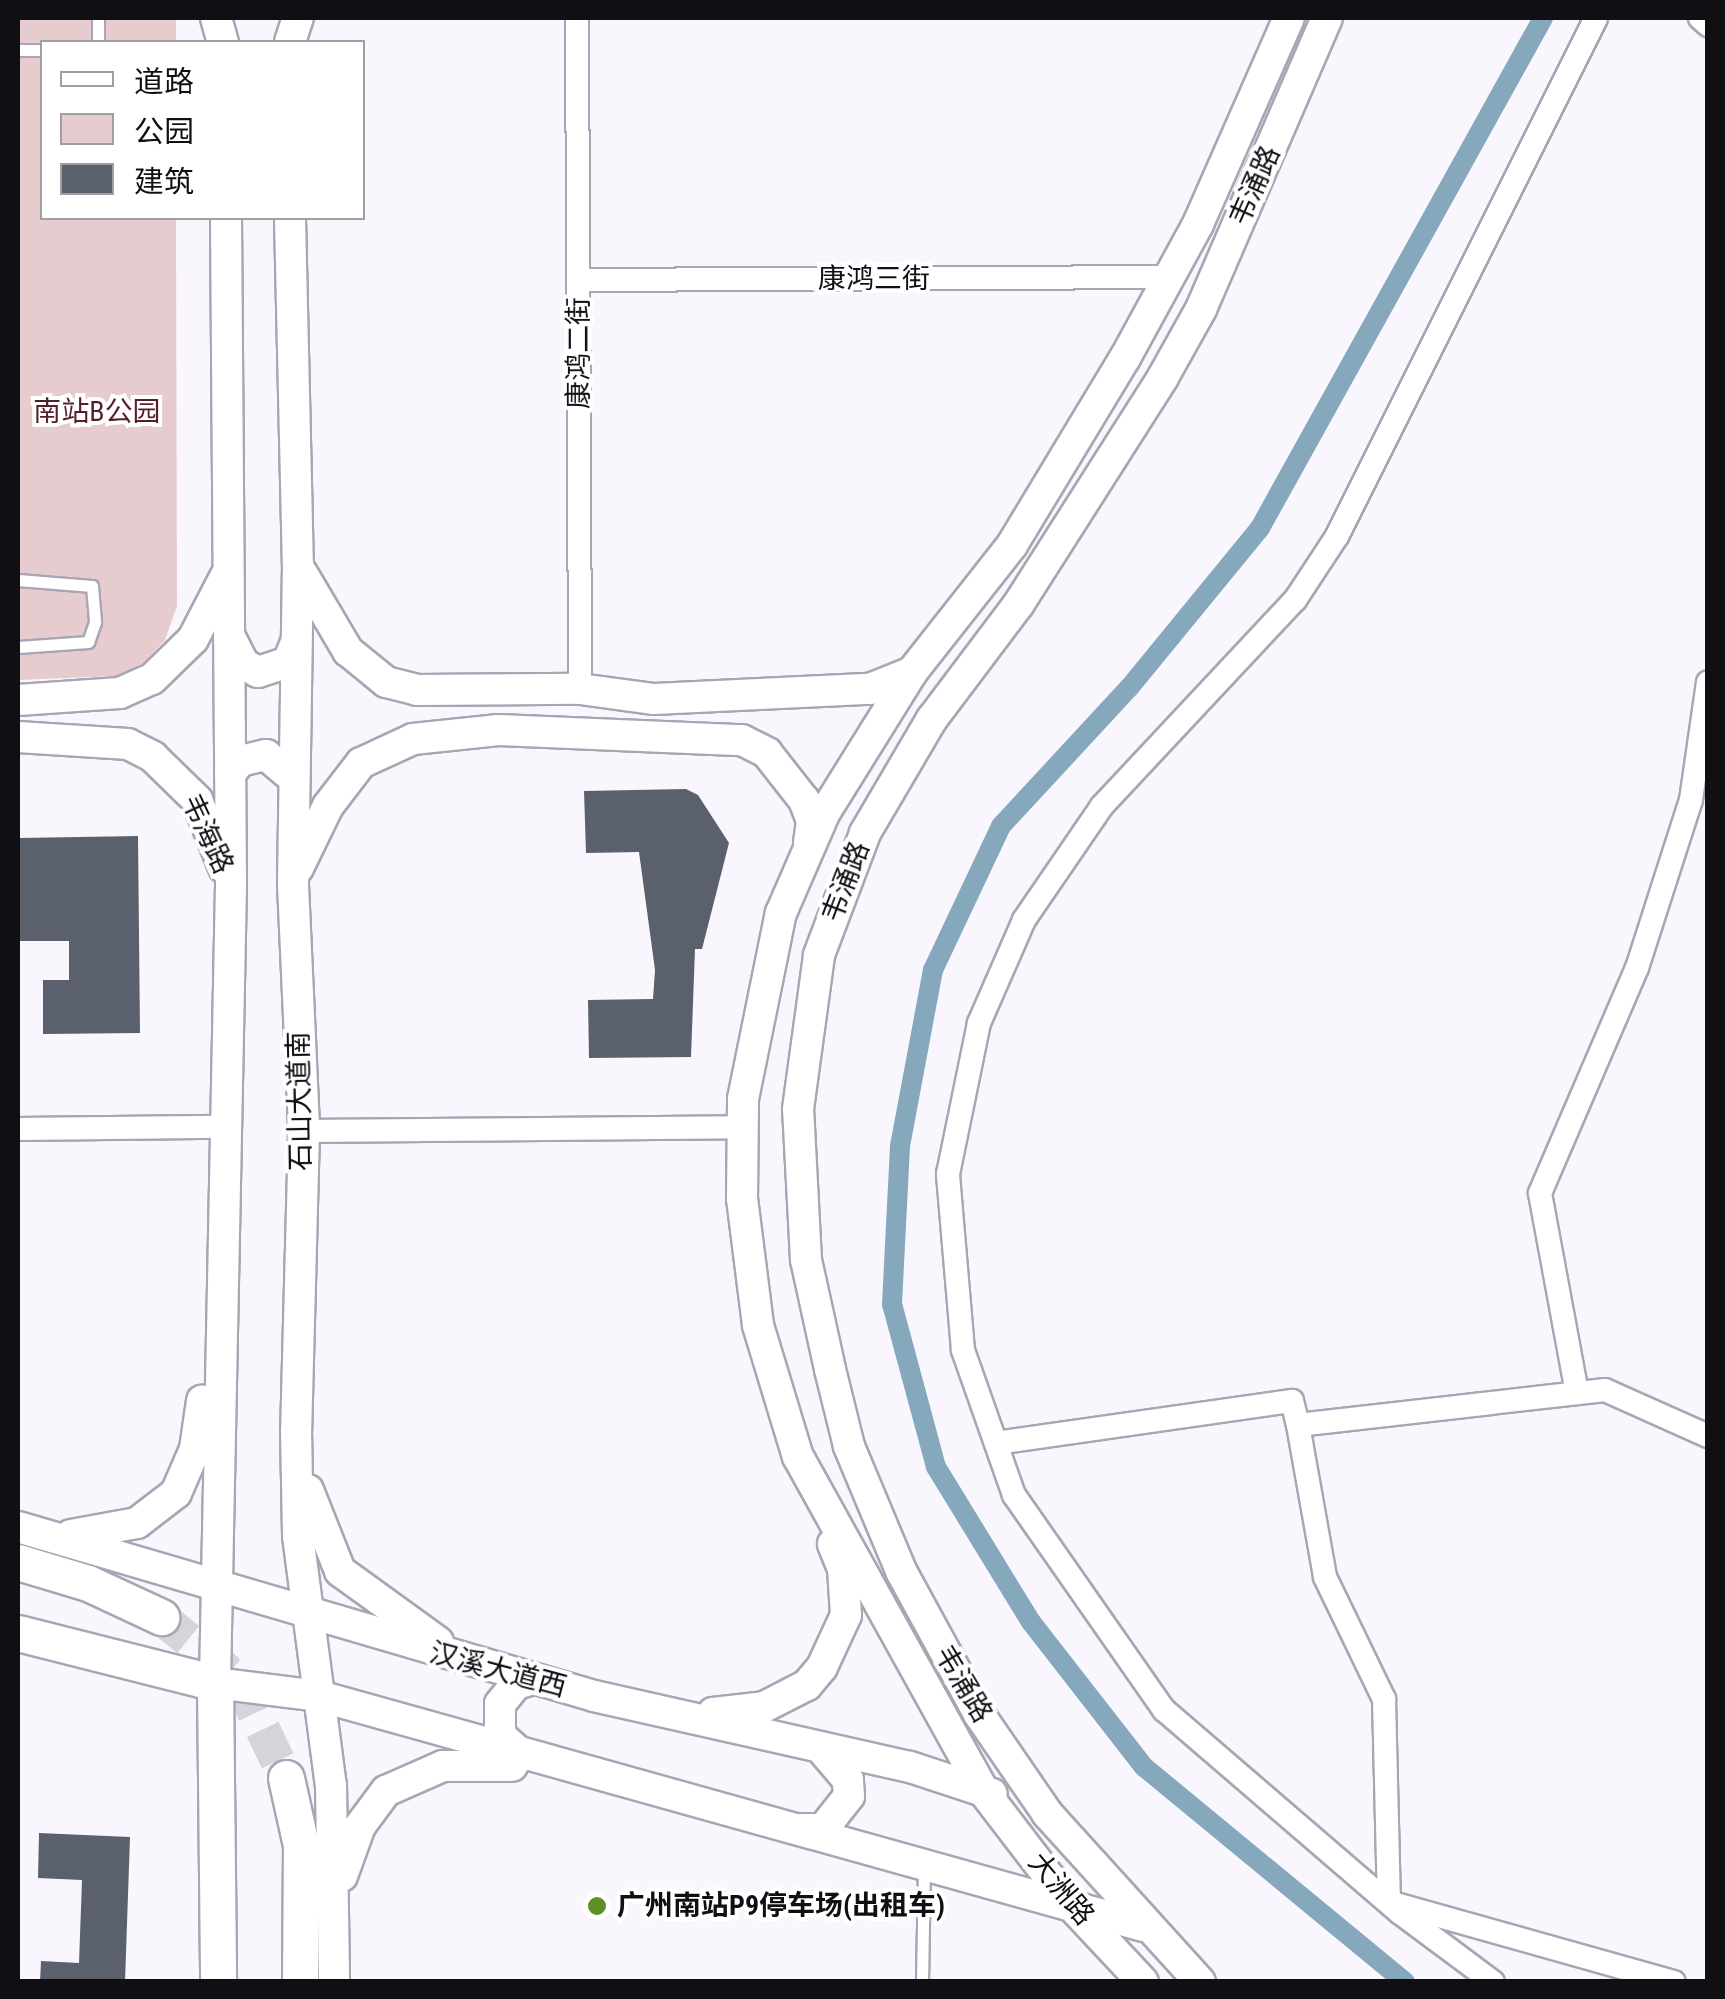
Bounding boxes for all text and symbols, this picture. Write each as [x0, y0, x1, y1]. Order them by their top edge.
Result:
legend [40, 40, 365, 220]
text: 道路 [134, 64, 194, 99]
text: 公园 [134, 114, 194, 149]
street label: 韦涌路 [1223, 141, 1287, 231]
text: 建筑 [134, 164, 194, 199]
street label: 康鸿三街 [818, 262, 930, 296]
street label: 康鸿二街 [562, 297, 596, 409]
park label: 南站B公园 [33, 395, 161, 429]
street label: 韦海路 [174, 789, 240, 879]
street label: 韦涌路 [815, 837, 877, 927]
street label: 石山大道南 [282, 1031, 318, 1171]
street label: 汉溪大道西 [426, 1636, 570, 1704]
street label: 韦涌路 [927, 1639, 999, 1729]
street label: 大洲路 [1021, 1846, 1101, 1932]
place label: 广州南站P9停车场(出租车) [617, 1889, 945, 1923]
marker: 广州南站P9停车场(出租车) [586, 1895, 608, 1917]

